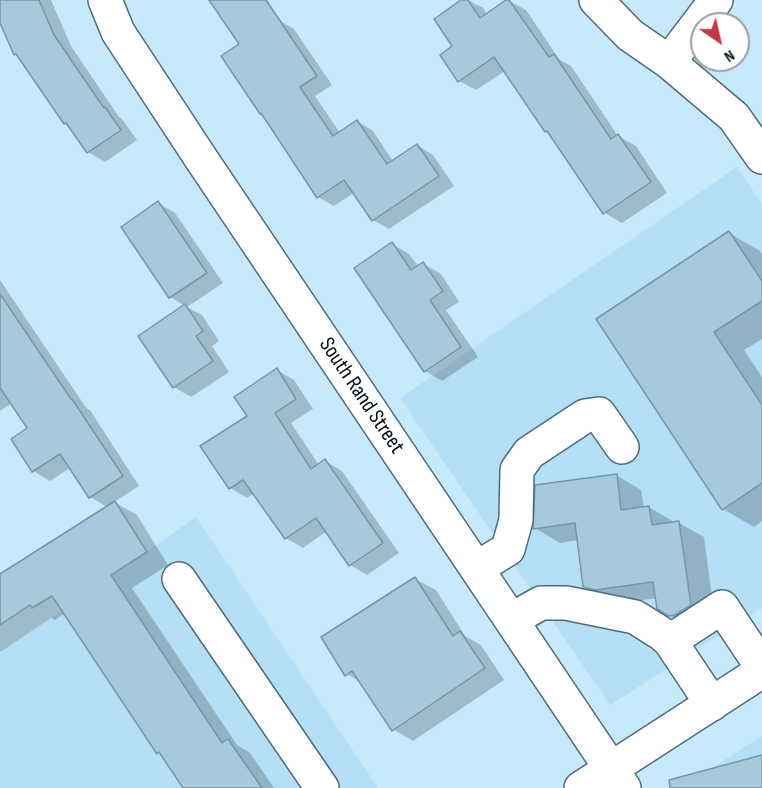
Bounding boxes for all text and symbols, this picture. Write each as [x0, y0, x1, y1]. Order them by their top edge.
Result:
north arrow [690, 12, 750, 72]
text: N [720, 45, 738, 66]
street label: South Rand Street [313, 333, 409, 459]

